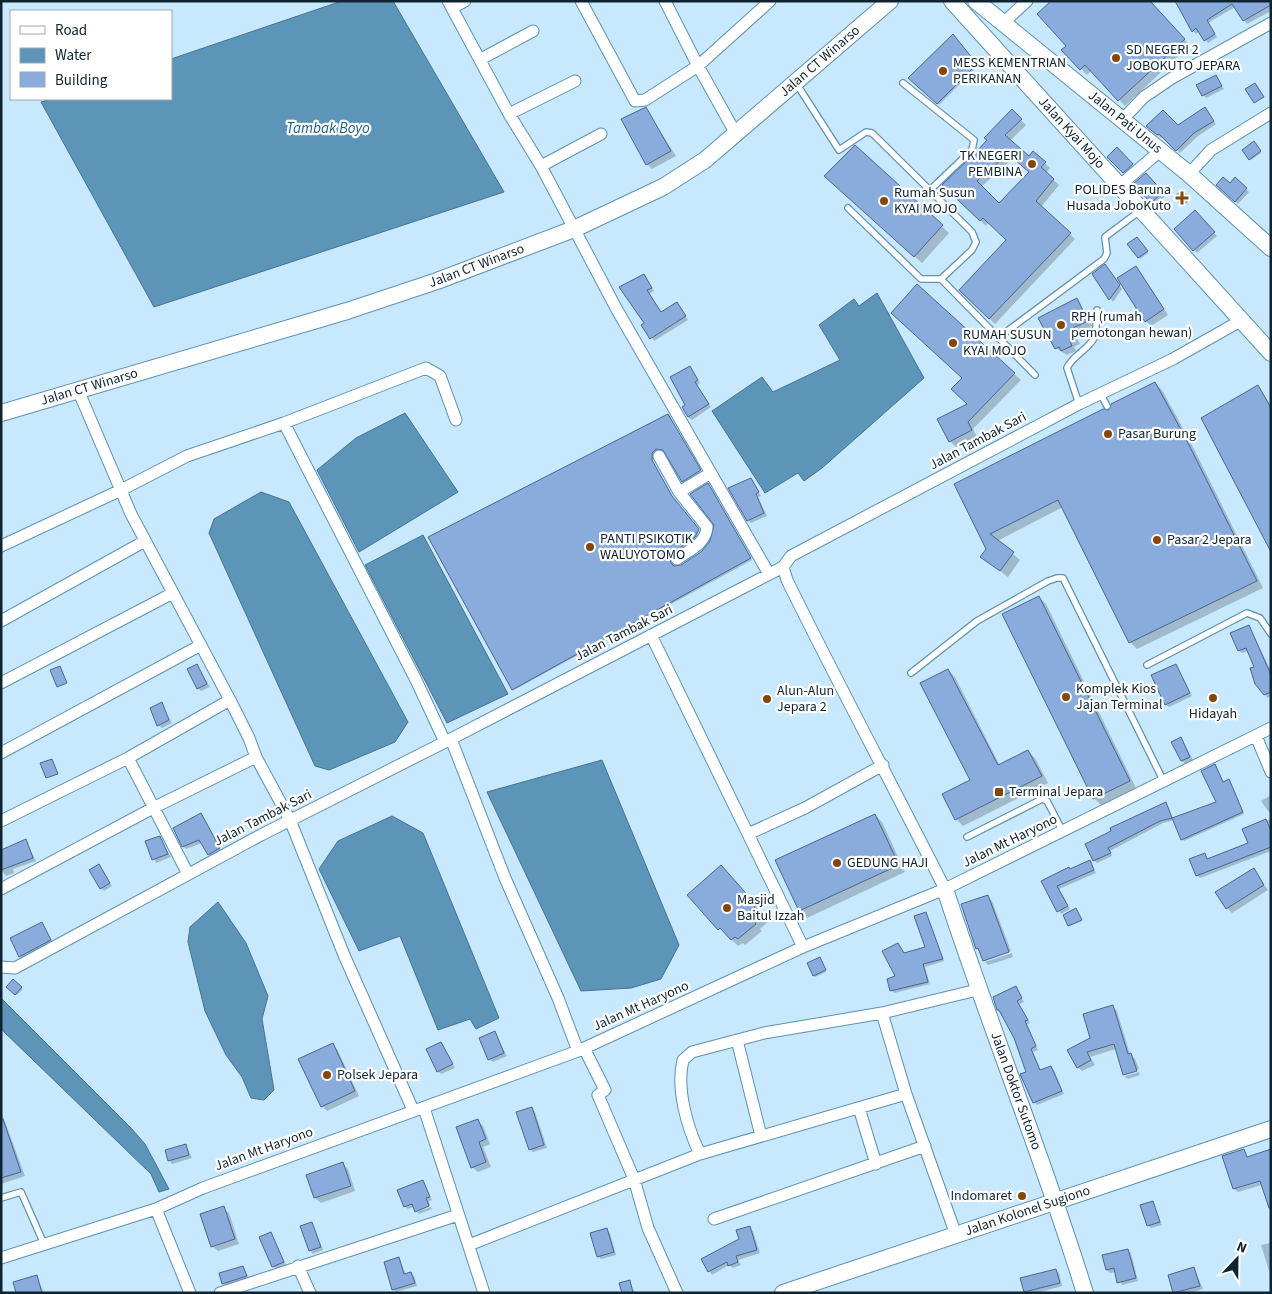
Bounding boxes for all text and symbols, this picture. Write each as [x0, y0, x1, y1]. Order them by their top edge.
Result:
legend [10, 10, 172, 100]
text: Road [55, 20, 87, 41]
street label: Jalan CT Winarso [775, 21, 865, 102]
place label: SD NEGERI 2 JOBOKUTO JEPARA [1126, 40, 1241, 76]
text: Water [55, 45, 92, 66]
marker: SD NEGERI 2 JOBOKUTO JEPARA [1110, 52, 1122, 64]
place label: MESS KEMENTRIAN PERIKANAN [953, 53, 1066, 89]
marker: MESS KEMENTRIAN PERIKANAN [937, 65, 949, 77]
text: Building [55, 70, 108, 91]
street label: Jalan Pati Unus [1084, 86, 1166, 158]
street label: Jalan Kyai Mojo [1034, 92, 1110, 173]
water label: Tambak Boyo [286, 118, 370, 139]
place label: TK NEGERI PEMBINA [959, 146, 1022, 182]
marker: TK NEGERI PEMBINA [1026, 158, 1038, 170]
place label: POLIDES Baruna Husada JoboKuto [1066, 180, 1171, 216]
place label: Rumah Susun KYAI MOJO [894, 183, 975, 219]
marker: POLIDES Baruna Husada JoboKuto [1175, 191, 1189, 205]
marker: Rumah Susun KYAI MOJO [878, 195, 890, 207]
street label: Jalan CT Winarso [426, 239, 527, 293]
place label: RPH (rumah pemotongan hewan) [1071, 307, 1192, 343]
marker: RPH (rumah pemotongan hewan) [1055, 319, 1067, 331]
place label: RUMAH SUSUN KYAI MOJO [963, 325, 1052, 361]
marker: RUMAH SUSUN KYAI MOJO [947, 337, 959, 349]
street label: Jalan CT Winarso [38, 363, 140, 411]
street label: Jalan Tambak Sari [926, 407, 1030, 475]
place label: Pasar Burung [1118, 424, 1196, 444]
marker: Pasar Burung [1102, 428, 1114, 440]
place label: PANTI PSIKOTIK WALUYOTOMO [600, 529, 694, 565]
place label: Pasar 2 Jepara [1167, 530, 1252, 550]
marker: Pasar 2 Jepara [1151, 534, 1163, 546]
marker: PANTI PSIKOTIK WALUYOTOMO [584, 541, 596, 553]
street label: Jalan Tambak Sari [572, 600, 676, 666]
place label: Komplek Kios Jajan Terminal [1076, 679, 1163, 715]
place label: Alun-Alun Jepara 2 [777, 681, 834, 717]
marker: Komplek Kios Jajan Terminal [1060, 691, 1072, 703]
marker: Hidayah [1207, 692, 1219, 704]
marker: Alun-Alun Jepara 2 [761, 693, 773, 705]
place label: Hidayah [1189, 704, 1237, 724]
place label: Terminal Jepara [1009, 782, 1103, 802]
street label: Jalan Tambak Sari [211, 785, 315, 851]
marker: Terminal Jepara [993, 786, 1005, 798]
street label: Jalan Mt Haryono [959, 809, 1061, 873]
place label: GEDUNG HAJI [847, 853, 928, 873]
marker: GEDUNG HAJI [831, 857, 843, 869]
place label: Masjid Baitul Izzah [737, 890, 804, 926]
marker: Masjid Baitul Izzah [721, 902, 733, 914]
street label: Jalan Mt Haryono [590, 976, 692, 1036]
street label: Jalan Doktor Sutomo [985, 1029, 1046, 1153]
place label: Polsek Jepara [337, 1065, 418, 1085]
marker: Polsek Jepara [321, 1069, 333, 1081]
street label: Jalan Mt Haryono [212, 1122, 316, 1176]
street label: Jalan Kolonel Sugiono [962, 1180, 1093, 1241]
place label: Indomaret [950, 1186, 1012, 1206]
marker: Indomaret [1016, 1190, 1028, 1202]
north arrow [1212, 1234, 1262, 1284]
text: N [1233, 1237, 1250, 1259]

